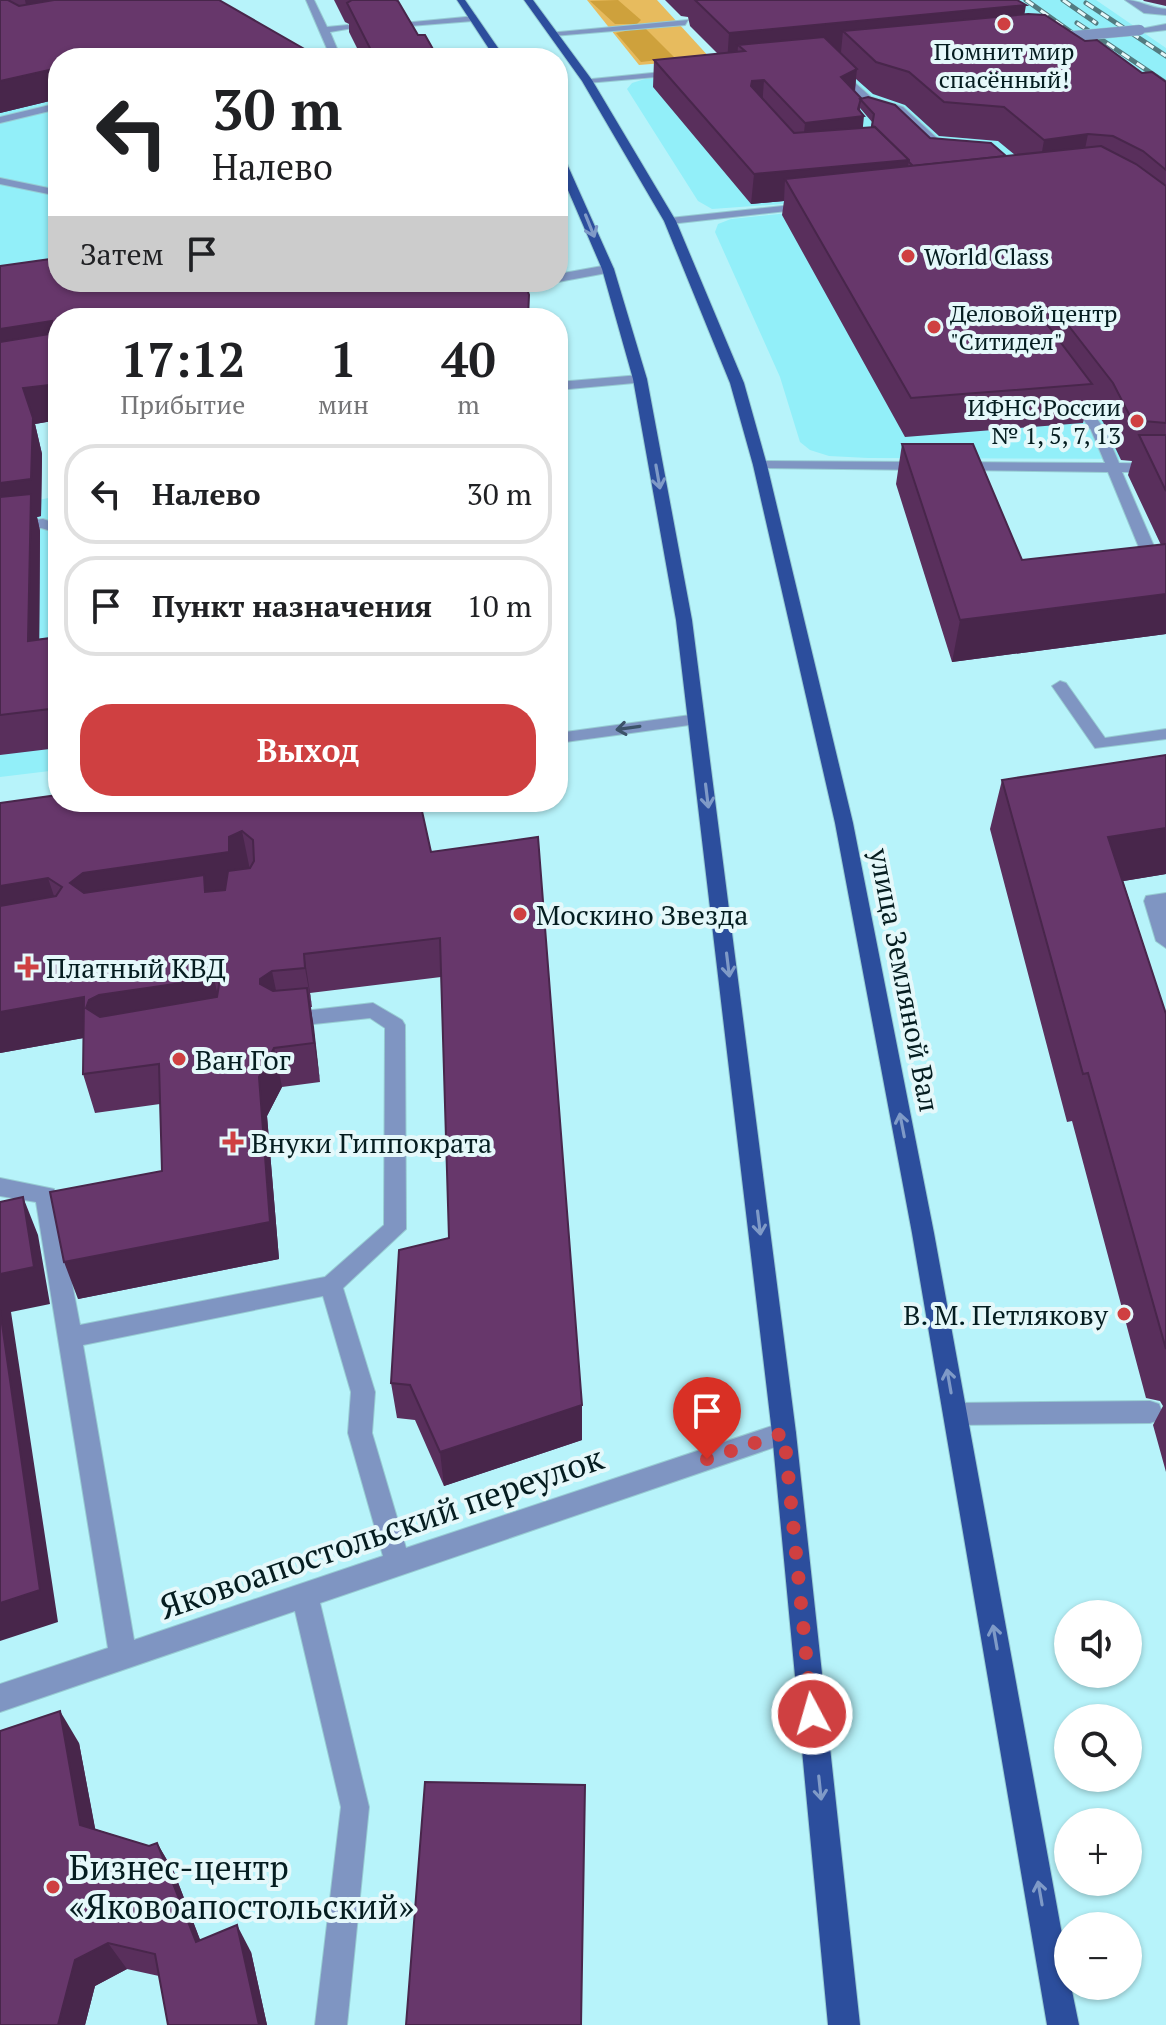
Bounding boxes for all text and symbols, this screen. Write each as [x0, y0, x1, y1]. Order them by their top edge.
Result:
marker: Помнит мир спасённый! [995, 15, 1013, 33]
place label: Помнит мир спасённый! [934, 35, 1074, 95]
text: 30 m [212, 72, 342, 146]
icon: left [80, 80, 184, 184]
text: Налево [212, 143, 333, 190]
one-way arrow [584, 213, 599, 238]
icon: arrive [180, 232, 224, 276]
text: Затем [80, 234, 164, 274]
place label: World Class [924, 240, 1049, 272]
marker: World Class [899, 247, 917, 265]
place label: Деловой центр "Ситидел" [950, 297, 1117, 357]
marker: Деловой центр "Ситидел" [925, 318, 943, 336]
text: 17:12 [120, 327, 245, 391]
text: 1 [330, 327, 357, 391]
text: 40 [441, 327, 496, 391]
text: Прибытие [121, 387, 245, 421]
text: мин [318, 387, 369, 421]
text: m [457, 387, 480, 421]
place label: ИФНС России № 1, 5, 7, 13 [967, 391, 1121, 451]
marker: ИФНС России № 1, 5, 7, 13 [1128, 412, 1146, 430]
one-way arrow [651, 463, 666, 489]
icon: left [84, 472, 128, 516]
text: Налево [152, 474, 261, 514]
text: 30 m [467, 474, 532, 514]
icon: arrive [84, 584, 128, 628]
text: Пункт назначения [152, 586, 432, 626]
text: 10 m [467, 586, 532, 626]
button: Выход [80, 704, 536, 796]
one-way arrow [615, 721, 642, 736]
one-way arrow [700, 782, 715, 809]
street label: улица Земляной Вал [861, 844, 949, 1115]
place label: Москино Звезда [536, 896, 748, 933]
marker: Москино Звезда [511, 905, 529, 923]
place label: Платный КВД [46, 949, 226, 986]
one-way arrow [720, 951, 735, 978]
marker: Платный КВД [17, 956, 39, 978]
place label: Ван Гог [195, 1041, 291, 1078]
marker: Ван Гог [170, 1050, 188, 1068]
one-way arrow [894, 1113, 909, 1139]
place label: Внуки Гиппократа [251, 1124, 492, 1161]
marker: Внуки Гиппократа [222, 1131, 244, 1153]
one-way arrow [751, 1210, 766, 1236]
place label: В. М. Петлякову [903, 1296, 1109, 1333]
marker: В. М. Петлякову [1115, 1305, 1133, 1323]
one-way arrow [941, 1369, 956, 1394]
pin [673, 1377, 741, 1459]
icon: arrive [685, 1389, 729, 1433]
street label: Яковоапостольский переулок [153, 1434, 610, 1629]
map controls [1054, 1600, 1142, 2000]
button: sound [1054, 1600, 1142, 1688]
one-way arrow [986, 1625, 1001, 1650]
position arrow [770, 1672, 854, 1756]
button: search [1054, 1704, 1142, 1792]
one-way arrow [812, 1774, 827, 1801]
button: + [1054, 1808, 1142, 1896]
place label: Бизнес-центр «Яковоапостольский» [69, 1845, 414, 1929]
marker: Бизнес-центр «Яковоапостольский» [44, 1878, 62, 1896]
one-way arrow [1032, 1881, 1047, 1906]
button: − [1054, 1912, 1142, 2000]

